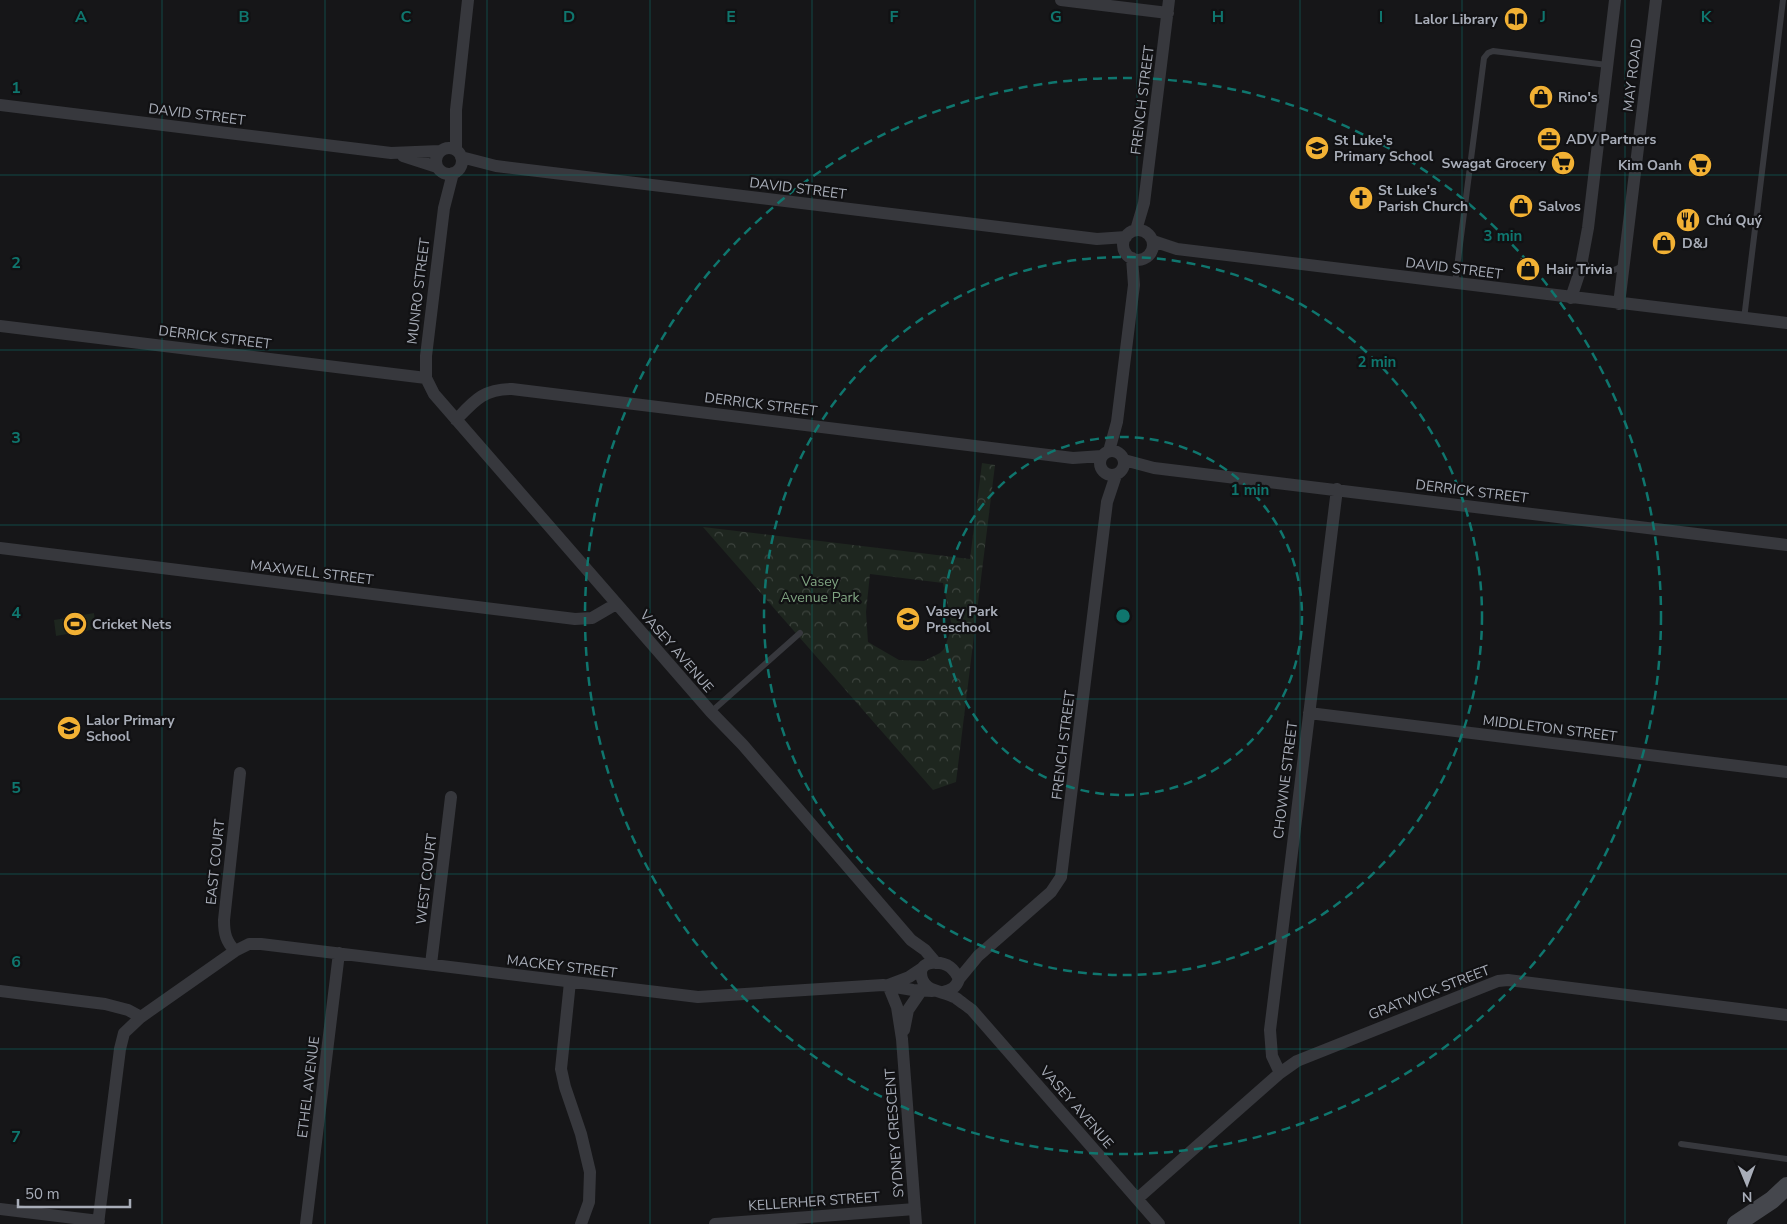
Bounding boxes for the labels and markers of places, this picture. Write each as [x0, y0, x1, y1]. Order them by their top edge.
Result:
library icon: Lalor Library [1503, 6, 1529, 32]
place label: Lalor Library [1415, 10, 1499, 29]
shop icon: Rino's [1528, 84, 1554, 110]
place label: Rino's [1558, 88, 1598, 107]
office icon: ADV Partners [1536, 126, 1562, 152]
place label: ADV Partners [1566, 130, 1657, 149]
place label: St Luke's Primary School [1334, 131, 1434, 166]
school or university icon: St Luke's Primary School [1304, 135, 1330, 161]
supermarket icon: Swagat Grocery [1550, 150, 1576, 176]
supermarket icon: Kim Oanh [1687, 152, 1713, 178]
place label: Swagat Grocery [1441, 154, 1547, 173]
place label: Kim Oanh [1618, 156, 1682, 175]
place label: St Luke's Parish Church [1378, 181, 1468, 216]
church icon: St Luke's Parish Church [1348, 185, 1374, 211]
shop icon: Salvos [1508, 193, 1534, 219]
place label: Salvos [1538, 197, 1581, 216]
restaurant icon: Chú Quý [1675, 207, 1701, 233]
place label: Chú Quý [1706, 211, 1763, 230]
shop icon: D&J [1651, 230, 1677, 256]
place label: D&J [1682, 234, 1708, 253]
shop icon: Hair Trivia [1515, 256, 1541, 282]
place label: Hair Trivia [1546, 260, 1613, 279]
place label: Vasey Park Preschool [925, 602, 998, 637]
school or university icon: Vasey Park Preschool [895, 606, 921, 632]
centre of rings [1114, 607, 1132, 625]
sports icon: Cricket Nets [62, 611, 88, 637]
place label: Cricket Nets [92, 615, 172, 634]
place label: Lalor Primary School [86, 711, 175, 746]
school or university icon: Lalor Primary School [56, 715, 82, 741]

